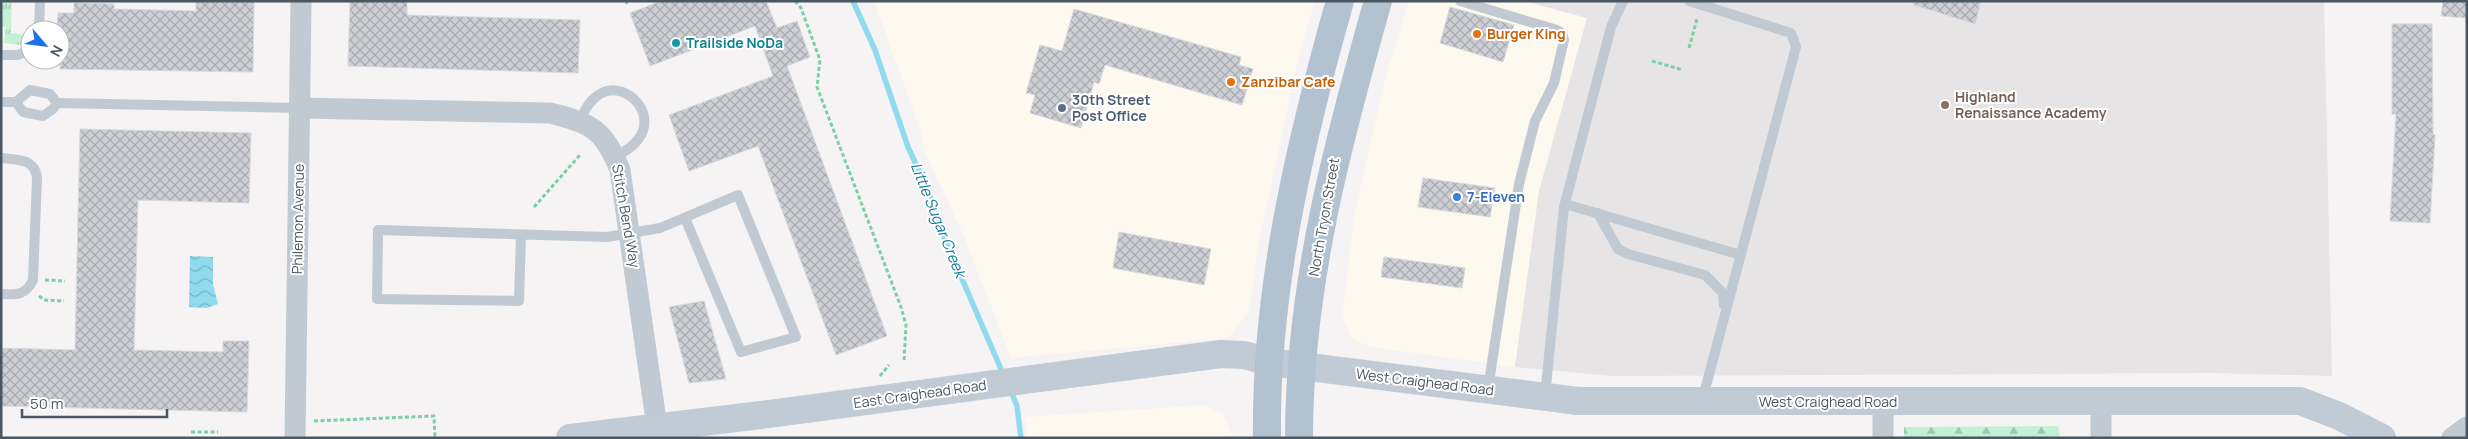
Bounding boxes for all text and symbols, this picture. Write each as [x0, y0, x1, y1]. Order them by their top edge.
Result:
north arrow [20, 20, 70, 70]
place label: Burger King [1487, 24, 1566, 43]
marker: Burger King [1471, 28, 1483, 40]
place label: Trailside NoDa [686, 33, 783, 52]
marker: Trailside NoDa [670, 37, 682, 49]
text: N [46, 42, 68, 60]
place label: Zanzibar Cafe [1241, 72, 1335, 91]
marker: Zanzibar Cafe [1225, 76, 1237, 88]
place label: Highland Renaissance Academy [1955, 87, 2107, 122]
place label: 30th Street Post Office [1072, 90, 1151, 125]
marker: Highland Renaissance Academy [1939, 99, 1951, 111]
marker: 30th Street Post Office [1056, 102, 1068, 114]
street label: North Tryon Street [1304, 156, 1343, 278]
water label: Little Sugar Creek [906, 159, 972, 283]
street label: Stitch Bend Way [608, 163, 645, 270]
street label: Philemon Avenue [287, 164, 308, 274]
place label: 7-Eleven [1467, 187, 1525, 206]
marker: 7-Eleven [1451, 191, 1463, 203]
street label: West Craighead Road [1355, 364, 1495, 399]
street label: East Craighead Road [852, 375, 988, 412]
scale bar [22, 386, 168, 418]
street label: West Craighead Road [1759, 392, 1897, 411]
text: 50 m [30, 393, 64, 414]

